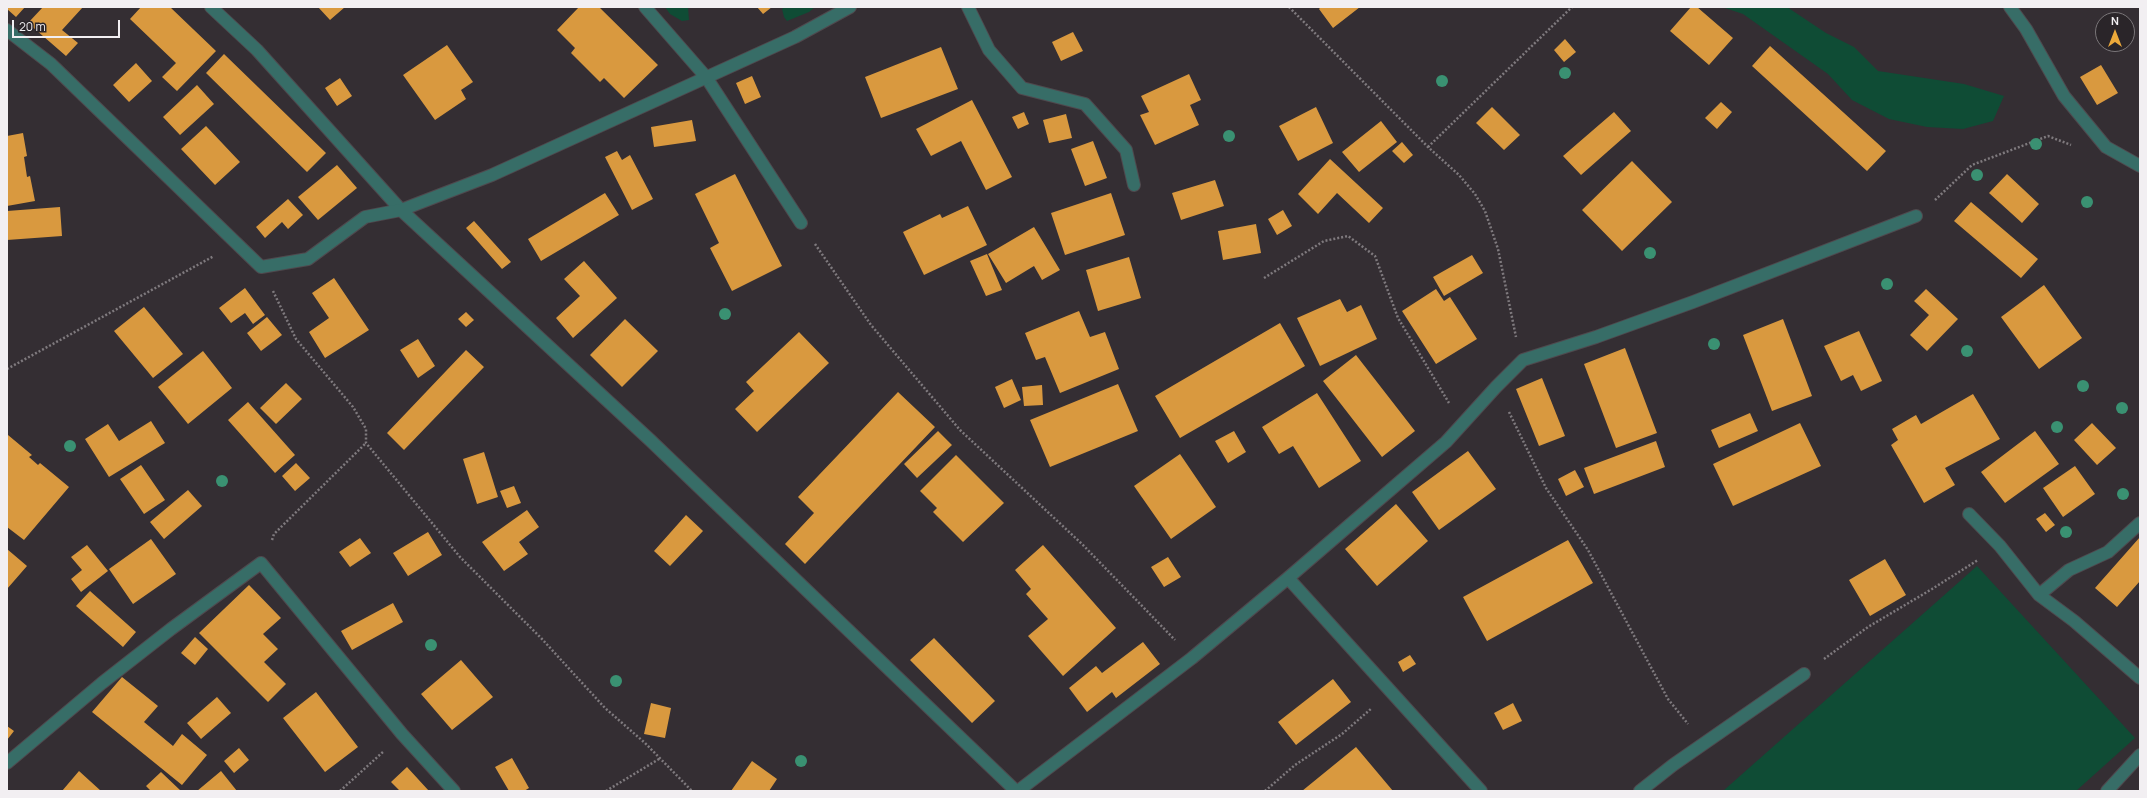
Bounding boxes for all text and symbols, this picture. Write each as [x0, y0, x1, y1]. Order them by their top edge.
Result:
scale bar [14, 12, 122, 38]
north arrow [2095, 12, 2135, 52]
text: N [2111, 13, 2119, 28]
text: 20 m [19, 18, 46, 35]

